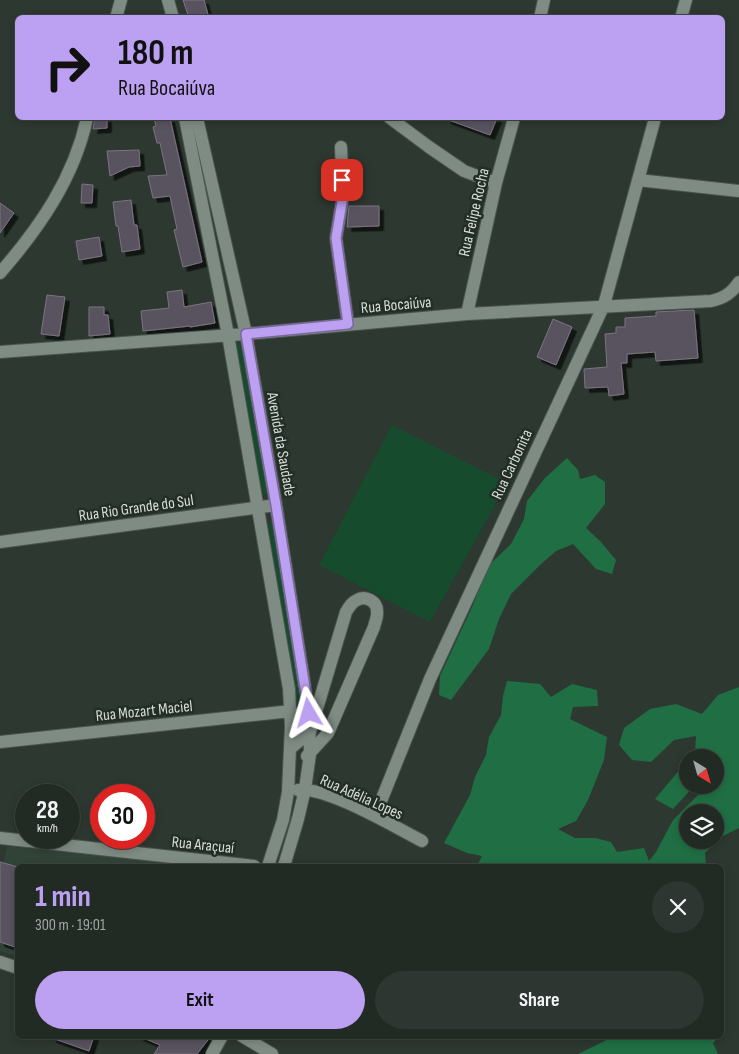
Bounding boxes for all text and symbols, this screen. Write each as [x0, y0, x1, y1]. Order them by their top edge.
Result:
text: 180 m [118, 32, 194, 75]
icon: right [35, 35, 100, 100]
text: Rua Bocaiúva [118, 75, 215, 102]
pin [321, 159, 363, 201]
icon: arrive [328, 166, 356, 194]
street label: Rua Felipe Rocha [455, 166, 494, 258]
street label: Rua Bocaiúva [360, 293, 432, 318]
street label: Avenida da Saudade [262, 390, 299, 498]
street label: Rua Carbonita [488, 427, 537, 503]
street label: Rua Rio Grande do Sul [78, 491, 195, 526]
position arrow [282, 686, 334, 738]
street label: Rua Mozart Maciel [95, 697, 194, 726]
north arrow [679, 749, 724, 794]
map controls [679, 749, 724, 849]
street label: Rua Adélia Lopes [317, 771, 406, 824]
speed limit sign: 30 [90, 784, 155, 849]
text: 28 [36, 795, 59, 826]
button: layers [679, 804, 724, 849]
text: km/h [37, 821, 58, 836]
street label: Rua Araçuaí [171, 833, 235, 858]
text: 1 min [35, 879, 91, 915]
button: close [652, 881, 704, 933]
text: 300 m · 19:01 [35, 916, 106, 935]
button: Exit [35, 971, 365, 1029]
button: Share [375, 971, 704, 1029]

